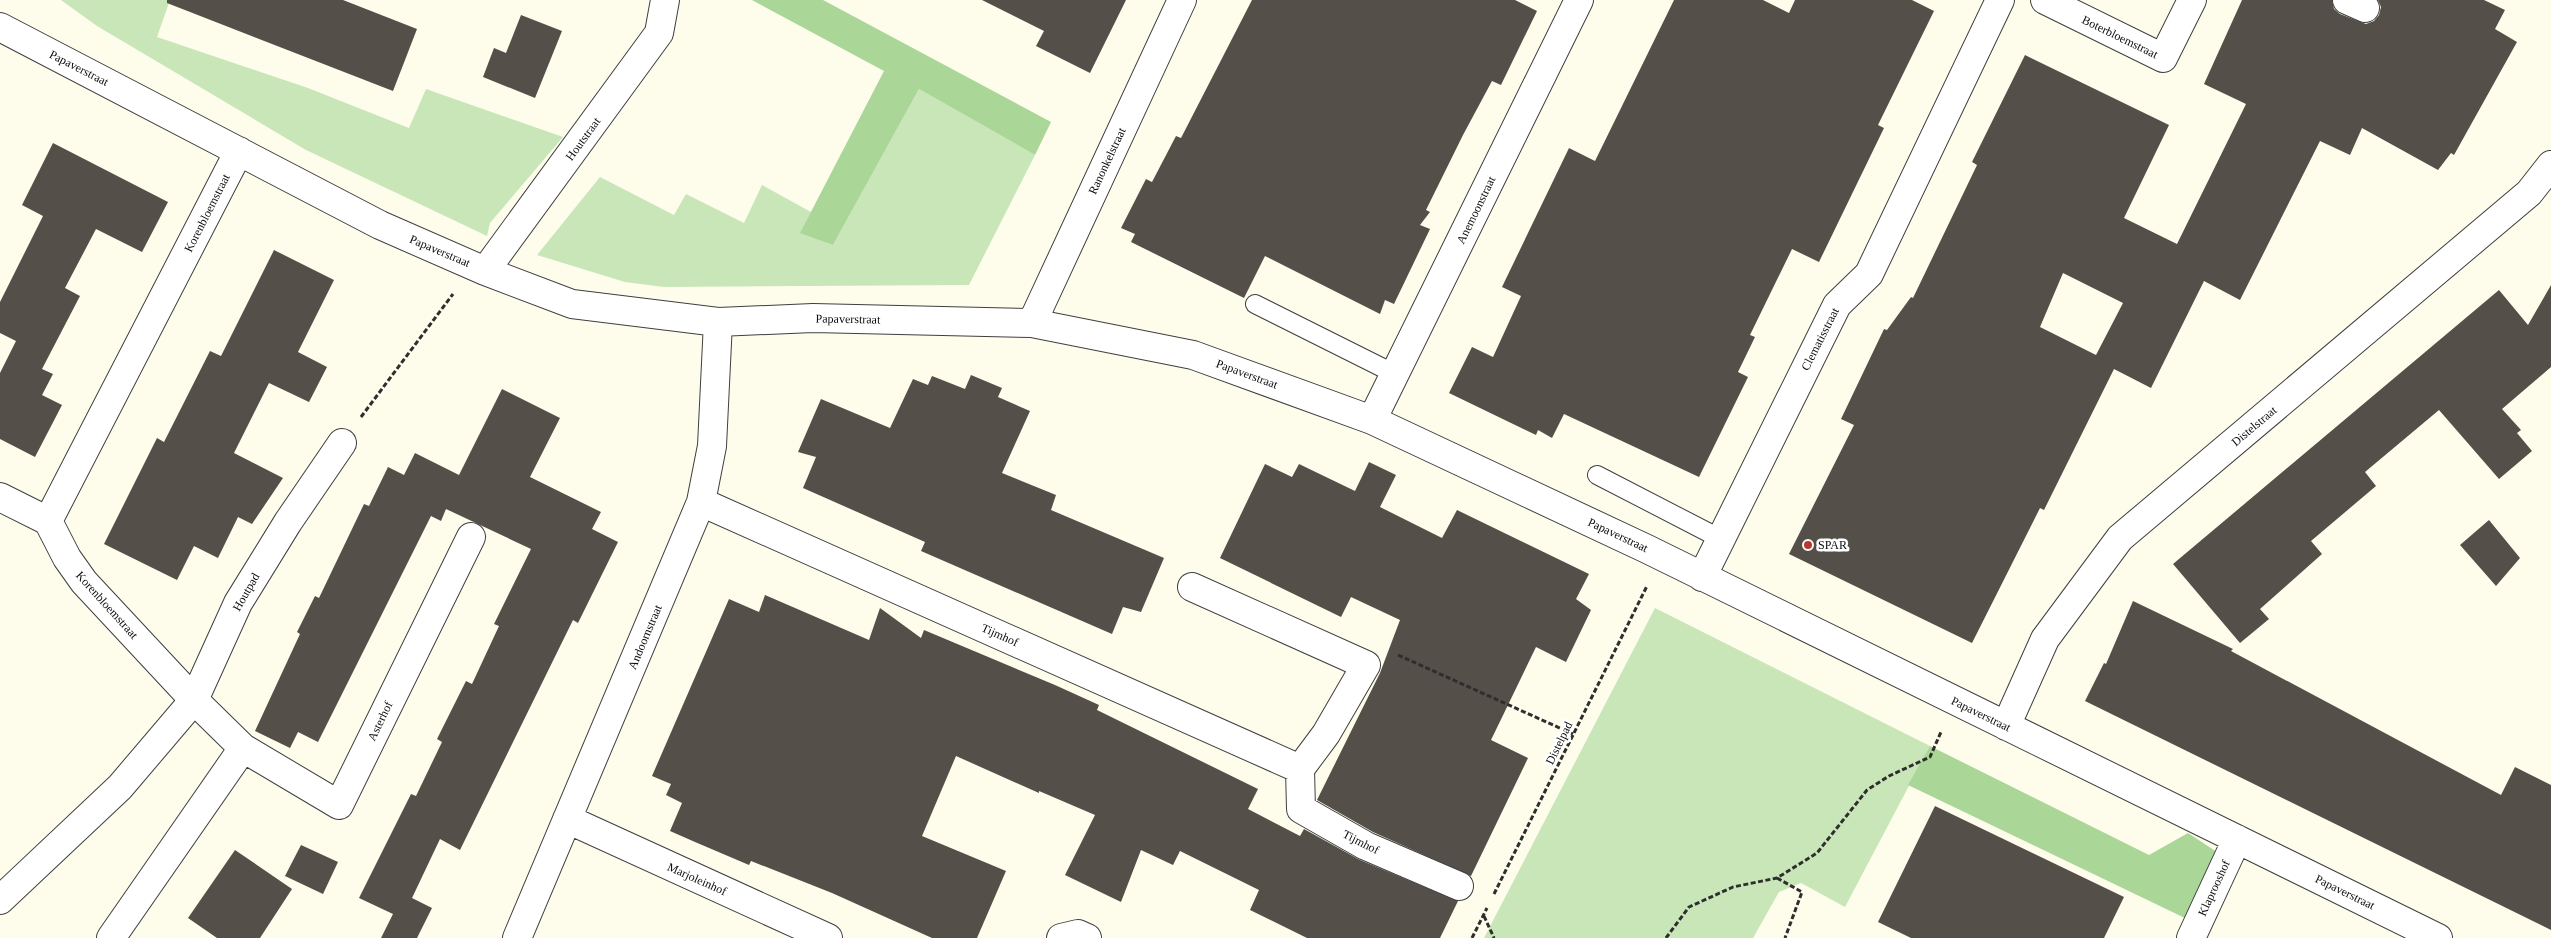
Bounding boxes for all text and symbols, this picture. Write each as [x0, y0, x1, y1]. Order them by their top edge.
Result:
street label: Boterbloemstraat [2080, 13, 2161, 62]
street label: Papaverstraat [47, 47, 112, 89]
street label: Houtstraat [563, 114, 604, 163]
street label: Ranonkelstraat [1085, 125, 1129, 197]
street label: Korenbloemstraat [181, 171, 233, 254]
street label: Anemoonstraat [1454, 173, 1499, 246]
street label: Papaverstraat [408, 232, 473, 270]
street label: Clematisstraat [1798, 305, 1842, 373]
street label: Papaverstraat [816, 311, 881, 327]
street label: Papaverstraat [1214, 356, 1280, 392]
street label: Distelstraat [2229, 403, 2280, 449]
street label: Papaverstraat [1586, 515, 1651, 555]
place label: SPAR [1818, 538, 1847, 552]
marker: SPAR [1802, 539, 1814, 551]
street label: Korenbloemstraat [73, 568, 141, 642]
street label: Houtpad [230, 571, 262, 613]
street label: Andoornstraat [625, 602, 665, 671]
street label: Tijmhof [979, 621, 1021, 649]
street label: Papaverstraat [1949, 694, 2014, 735]
street label: Asterhof [365, 699, 395, 743]
street label: Distelpad [1543, 719, 1575, 767]
street label: Tijmhof [1340, 827, 1382, 857]
street label: Klaprooshof [2195, 858, 2233, 918]
street label: Marjoleinhof [665, 860, 729, 898]
street label: Papaverstraat [2313, 872, 2378, 913]

